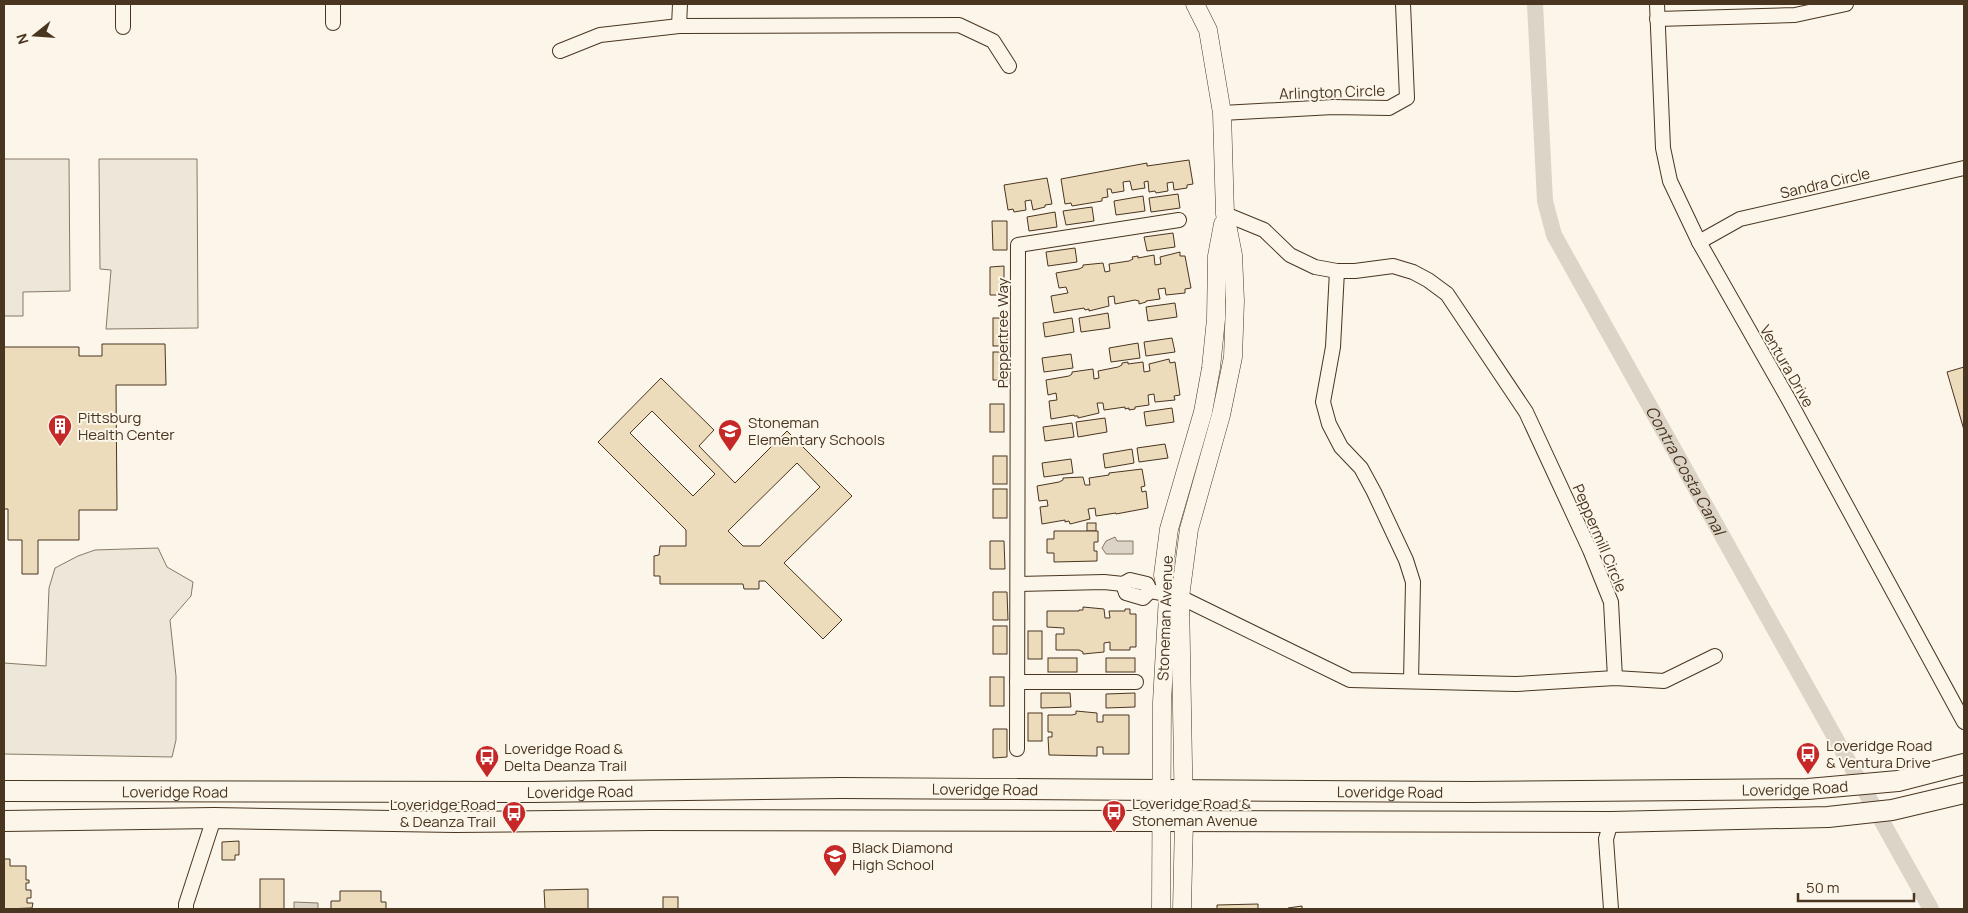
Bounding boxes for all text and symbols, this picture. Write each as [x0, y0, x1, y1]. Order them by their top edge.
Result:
north arrow [10, 10, 60, 60]
text: N [12, 31, 33, 47]
street label: Arlington Circle [1279, 80, 1386, 104]
street label: Sandra Circle [1778, 162, 1872, 204]
street label: Peppertree Way [992, 278, 1013, 388]
street label: Ventura Drive [1755, 321, 1819, 411]
water label: Contra Costa Canal [1641, 402, 1732, 541]
place label: Pittsburg Health Center [78, 407, 175, 445]
place label: Stoneman Elementary Schools [748, 412, 885, 450]
building icon: Pittsburg Health Center [47, 413, 73, 447]
school or university icon: Stoneman Elementary Schools [717, 418, 743, 452]
street label: Peppermill Circle [1568, 481, 1632, 595]
street label: Stoneman Avenue [1152, 555, 1178, 681]
place label: Loveridge Road & Ventura Drive [1826, 735, 1932, 773]
place label: Loveridge Road & Delta Deanza Trail [504, 738, 627, 776]
bus stop icon: Loveridge Road & Ventura Drive [1795, 741, 1821, 775]
bus stop icon: Loveridge Road & Delta Deanza Trail [474, 744, 500, 778]
street label: Loveridge Road [1742, 775, 1849, 800]
street label: Loveridge Road [932, 778, 1038, 800]
street label: Loveridge Road [527, 780, 633, 803]
street label: Loveridge Road [122, 781, 228, 802]
street label: Loveridge Road [1337, 781, 1443, 802]
place label: Loveridge Road & Stoneman Avenue [1132, 793, 1258, 831]
place label: Loveridge Road & Deanza Trail [390, 794, 496, 832]
bus stop icon: Loveridge Road & Stoneman Avenue [1101, 799, 1127, 833]
bus stop icon: Loveridge Road & Deanza Trail [501, 800, 527, 834]
place label: Black Diamond High School [852, 837, 953, 875]
school or university icon: Black Diamond High School [822, 843, 848, 877]
scale bar [1798, 870, 1914, 902]
text: 50 m [1806, 877, 1840, 898]

